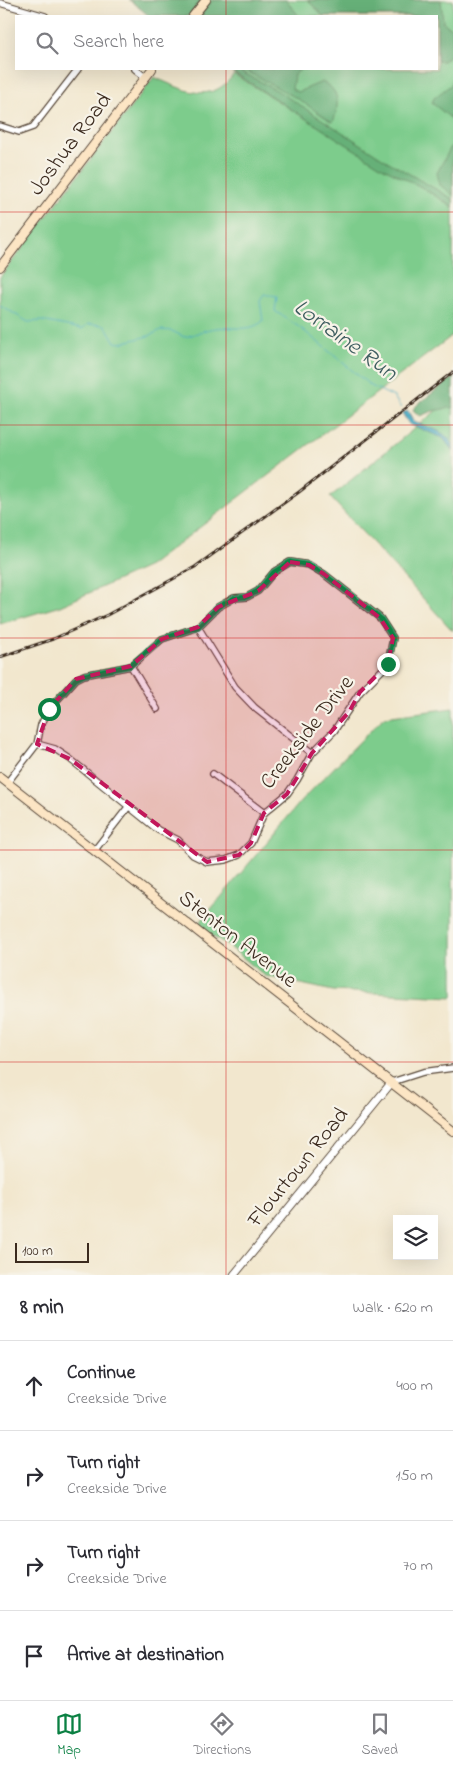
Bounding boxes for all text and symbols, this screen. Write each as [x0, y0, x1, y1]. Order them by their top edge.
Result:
search box [15, 15, 438, 70]
icon: search [33, 29, 61, 57]
text: Search here [73, 29, 164, 56]
street label: Joshua Road [22, 87, 120, 203]
water label: Lorraine Run [286, 291, 405, 391]
route end [377, 653, 400, 676]
street label: Creekside Drive [253, 669, 363, 797]
route start [38, 698, 61, 721]
street label: Stenton Avenue [171, 883, 303, 997]
street label: Flourtown Road [240, 1101, 357, 1236]
map controls [393, 1215, 438, 1260]
button: layers [393, 1215, 438, 1260]
scale bar [15, 1240, 89, 1263]
text: 100 m [22, 1241, 53, 1262]
text: 8 min [20, 1293, 64, 1323]
text: Walk · 620 m [353, 1296, 433, 1320]
text: Continue [67, 1360, 135, 1387]
icon: ahead [20, 1372, 48, 1400]
text: 400 m [396, 1374, 433, 1398]
text: Creekside Drive [67, 1387, 167, 1411]
text: Turn right [67, 1450, 140, 1477]
icon: right [20, 1462, 48, 1490]
text: 150 m [395, 1464, 433, 1488]
text: Creekside Drive [67, 1477, 167, 1501]
text: Turn right [67, 1540, 140, 1567]
icon: right [20, 1552, 48, 1580]
text: 70 m [403, 1554, 433, 1578]
text: Creekside Drive [67, 1567, 167, 1591]
icon: arrive [20, 1642, 48, 1670]
text: Arrive at destination [67, 1642, 224, 1669]
tab: Map [55, 1710, 83, 1761]
tab: Directions [193, 1710, 251, 1761]
tab: Saved [361, 1710, 398, 1761]

